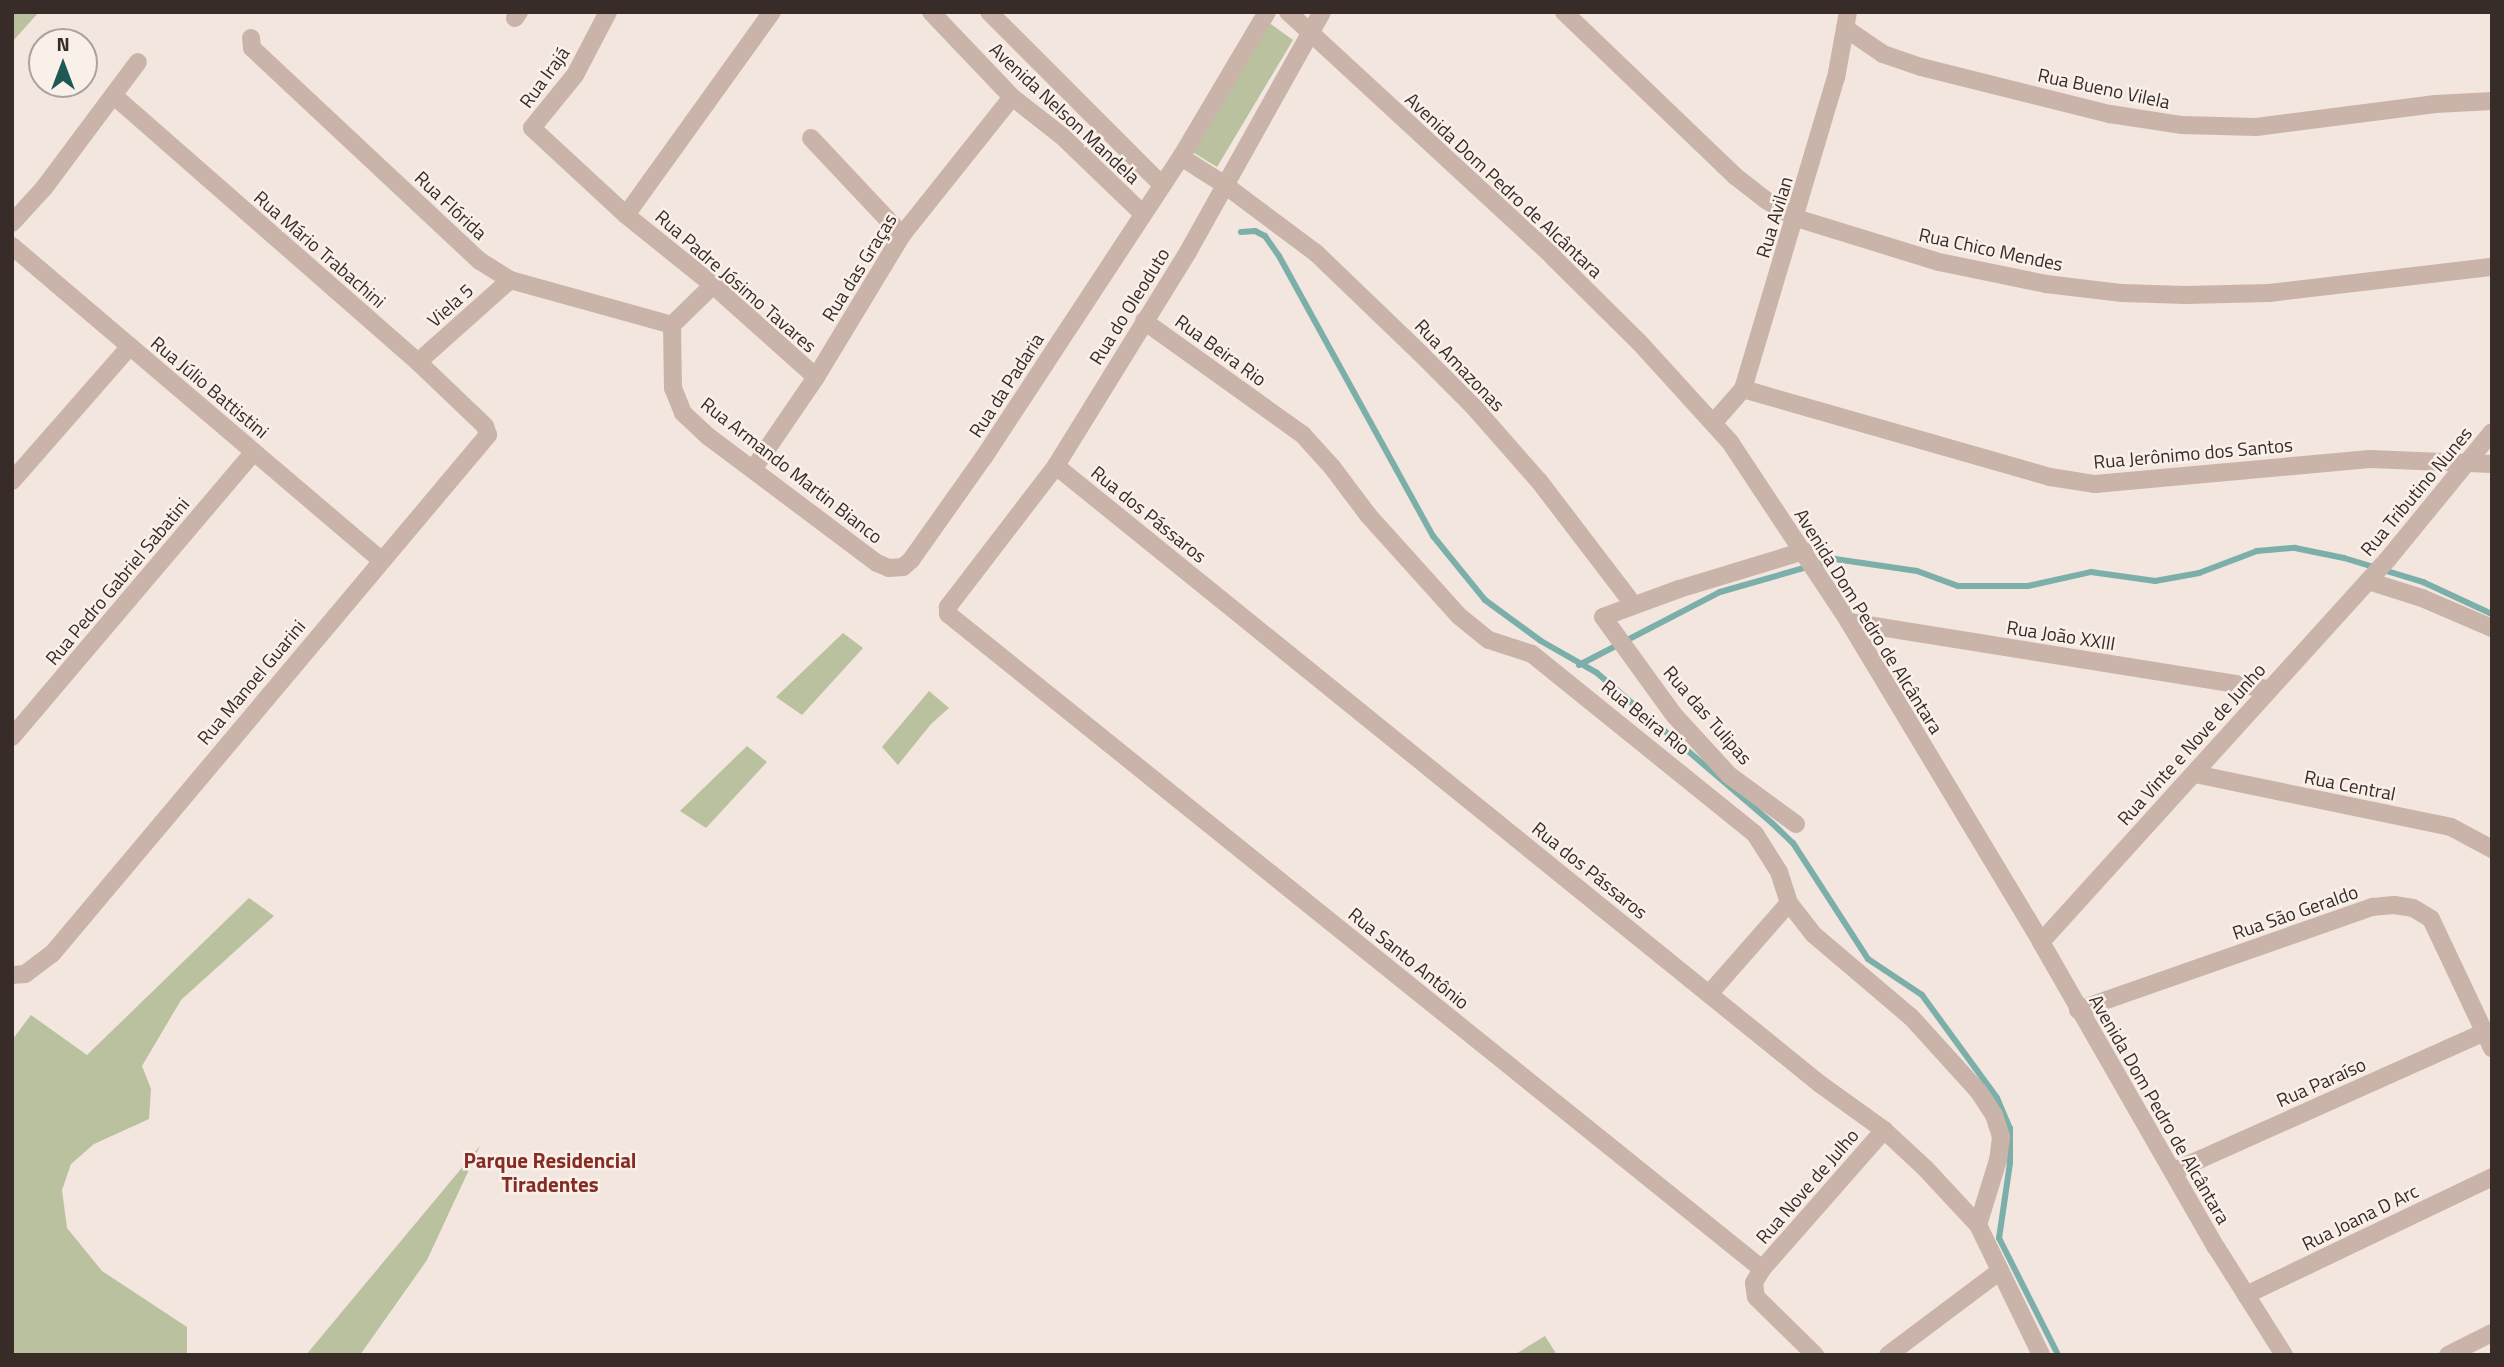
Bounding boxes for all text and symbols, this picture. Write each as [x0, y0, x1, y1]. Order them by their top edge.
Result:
north arrow [28, 28, 98, 98]
text: N [56, 29, 70, 58]
street label: Avenida Nelson Mandela [985, 38, 1145, 188]
street label: Rua Irajá [514, 42, 574, 112]
street label: Rua Bueno Vilela [2036, 63, 2172, 113]
street label: Avenida Dom Pedro de Alcântara [1401, 88, 1607, 282]
street label: Rua Flórida [410, 166, 492, 244]
street label: Rua Avilan [1751, 174, 1797, 260]
street label: Rua Mário Trabachini [250, 186, 390, 312]
street label: Rua Padre Jósimo Tavares [651, 205, 821, 357]
street label: Rua das Graças [817, 209, 901, 325]
street label: Rua Chico Mendes [1917, 223, 2065, 275]
street label: Rua do Oleoduto [1084, 244, 1174, 368]
street label: Viela 5 [422, 279, 478, 331]
street label: Rua Beira Rio [1171, 309, 1271, 391]
street label: Rua Amazonas [1410, 314, 1510, 416]
street label: Rua da Padaria [964, 329, 1048, 441]
street label: Rua Júlio Battistini [147, 331, 273, 443]
street label: Rua Armando Martin Bianco [697, 392, 887, 548]
street label: Rua Tributino Nunes [2355, 422, 2477, 560]
street label: Rua Jerônimo dos Santos [2092, 433, 2294, 473]
street label: Rua dos Pássaros [1087, 461, 1211, 567]
street label: Rua Pedro Gabriel Sabatini [40, 493, 194, 669]
street label: Avenida Dom Pedro de Alcântara [1790, 504, 1948, 738]
street label: Rua Manoel Guarini [192, 615, 310, 749]
street label: Rua João XXIII [2005, 615, 2117, 655]
street label: Rua Vinte e Nove de Junho [2112, 658, 2270, 830]
street label: Rua das Tulipas [1659, 661, 1757, 769]
street label: Rua Beira Rio [1597, 674, 1695, 760]
street label: Rua Central [2302, 765, 2398, 805]
street label: Rua dos Pássaros [1528, 817, 1652, 923]
street label: Rua São Geraldo [2229, 880, 2361, 944]
street label: Rua Santo Antônio [1344, 902, 1474, 1014]
street label: Avenida Dom Pedro de Alcântara [2085, 990, 2235, 1228]
street label: Rua Paraíso [2273, 1052, 2369, 1112]
street label: Rua Nove de Julho [1751, 1124, 1863, 1248]
district label: Parque Residencial Tiradentes [463, 1147, 637, 1197]
street label: Rua Joana D Arc [2298, 1179, 2422, 1255]

